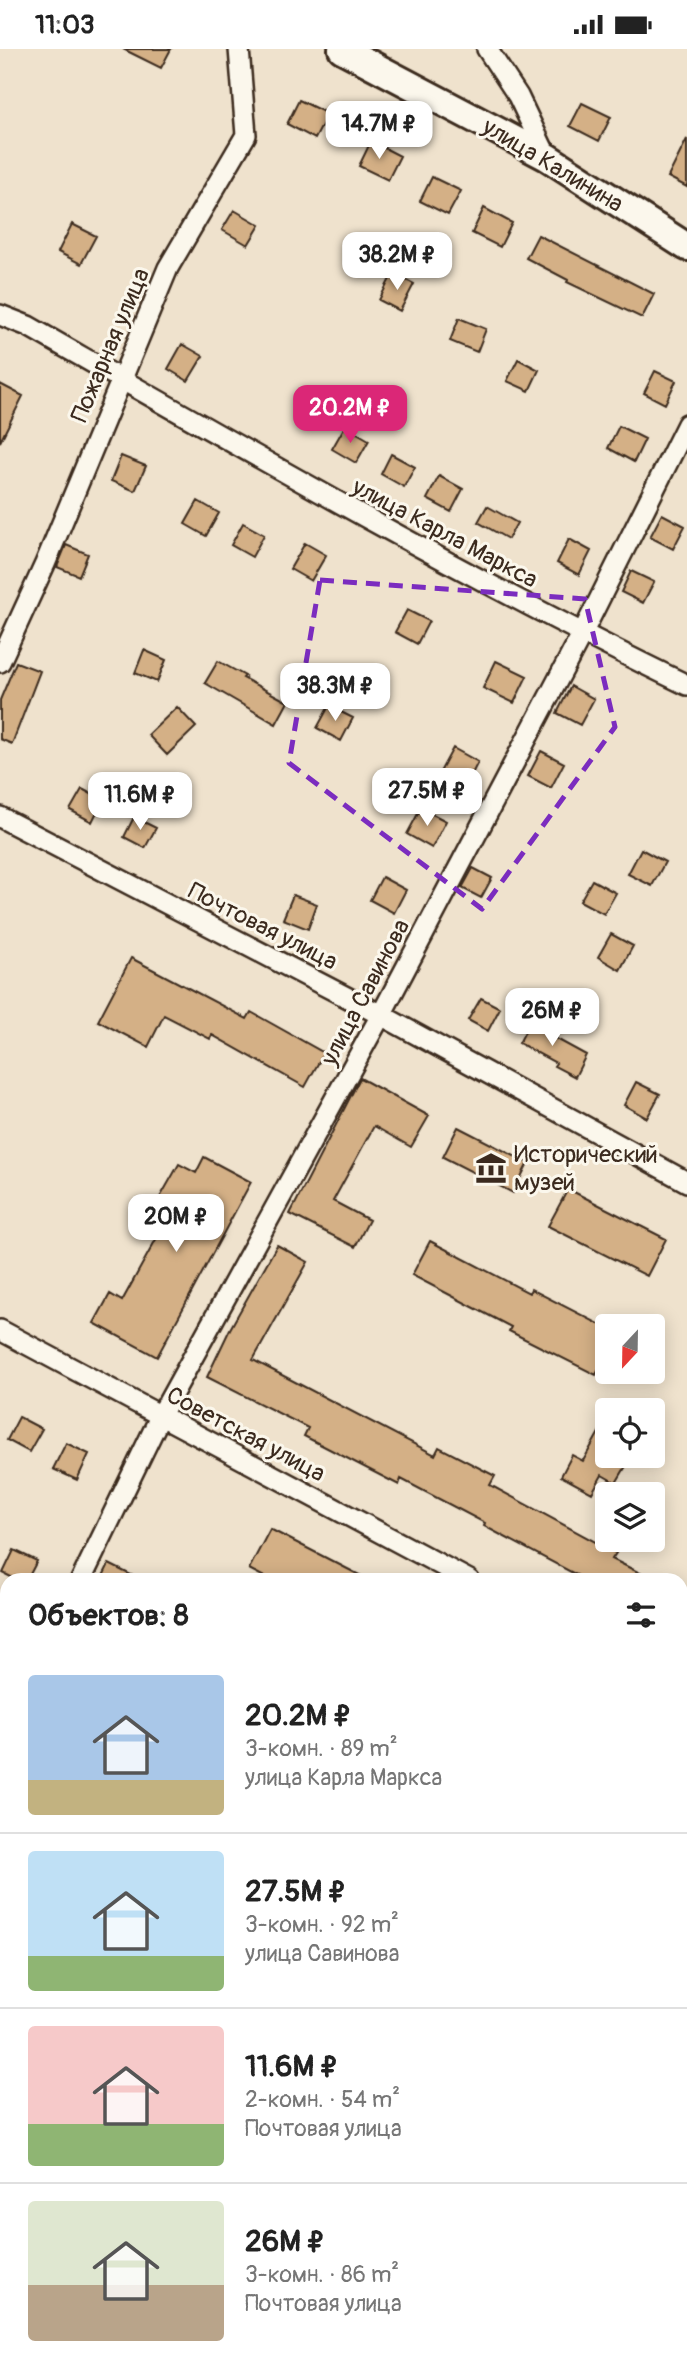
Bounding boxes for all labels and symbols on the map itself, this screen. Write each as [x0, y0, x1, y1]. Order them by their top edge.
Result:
pin: 14.7M ₽ [314, 101, 444, 161]
street label: улица Калинина [476, 112, 628, 219]
pin: 38.2M ₽ [332, 233, 462, 292]
street label: Пожарная улица [65, 264, 156, 427]
pin: 20.2M ₽ [285, 385, 415, 445]
street label: улица Карла Маркса [346, 472, 542, 595]
pin: 38.3M ₽ [270, 663, 400, 723]
pin: 27.5M ₽ [362, 769, 492, 828]
pin: 11.6M ₽ [75, 773, 205, 832]
street label: Почтовая улица [183, 876, 342, 976]
street label: улица Савинова [314, 914, 416, 1071]
pin: 26M ₽ [503, 989, 601, 1048]
place label: Исторический музей [514, 1140, 658, 1197]
museum icon: Исторический музей [474, 1151, 508, 1185]
pin: 20M ₽ [127, 1195, 225, 1254]
north arrow [595, 1314, 665, 1384]
street label: Советская улица [162, 1380, 330, 1488]

